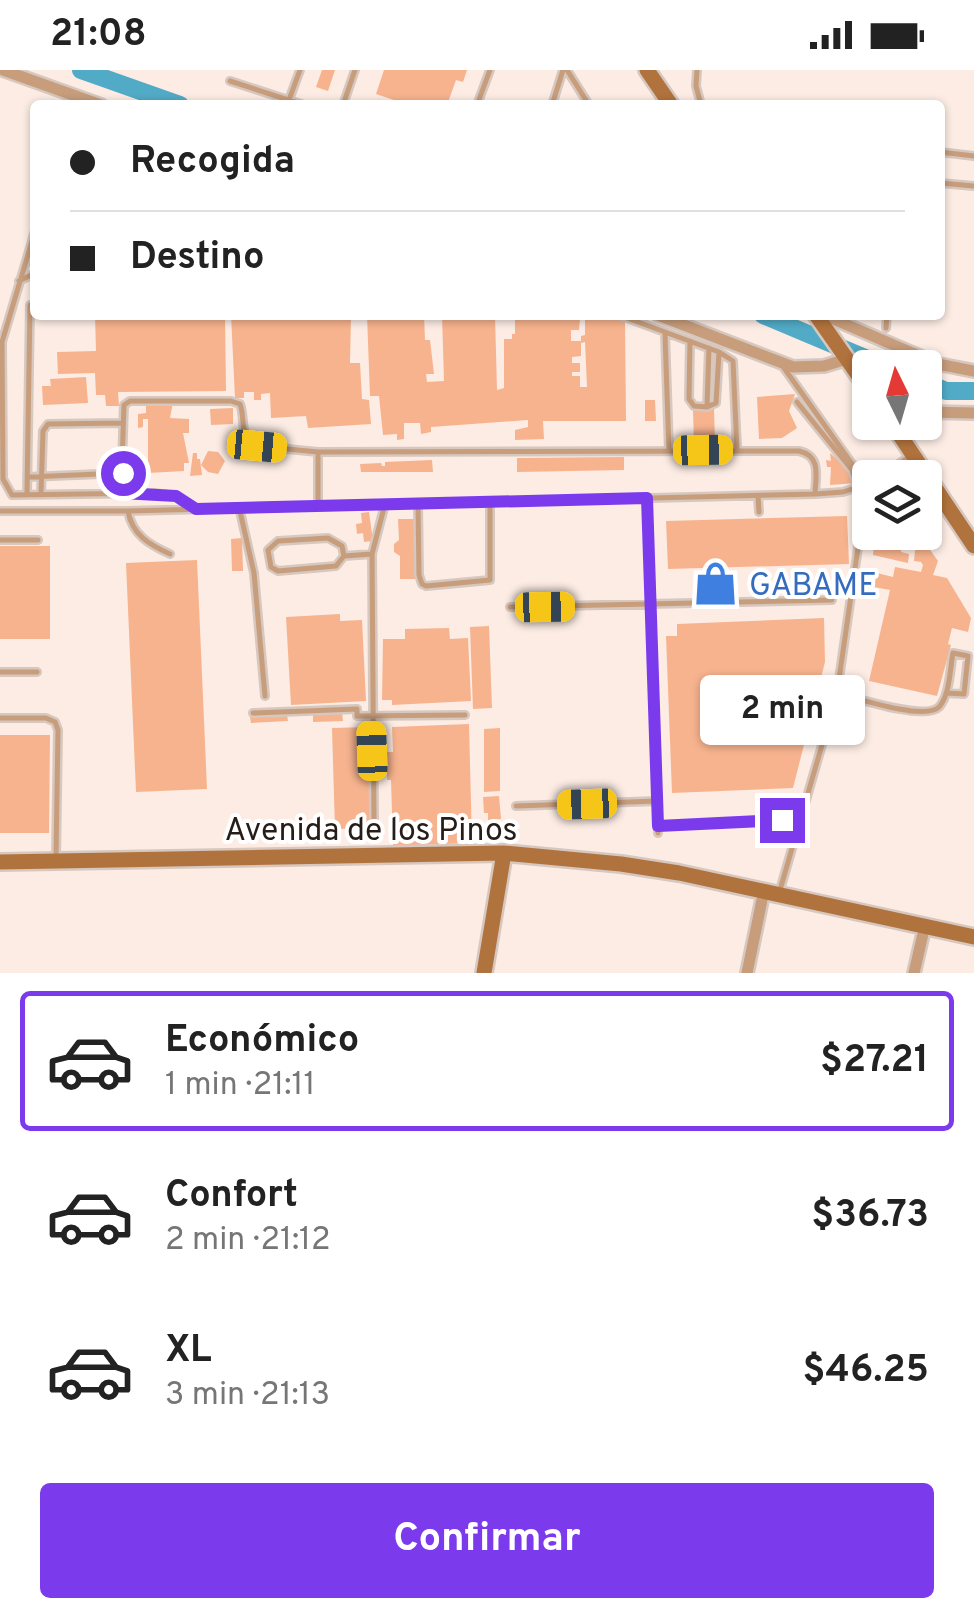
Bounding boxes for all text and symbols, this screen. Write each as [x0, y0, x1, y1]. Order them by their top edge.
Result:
text: 21:08 [50, 11, 147, 60]
text: Recogida [130, 138, 295, 187]
text: Destino [130, 234, 265, 283]
north arrow [852, 350, 942, 440]
map controls [852, 350, 942, 550]
car [226, 428, 288, 464]
car [673, 434, 733, 466]
route start [101, 451, 146, 496]
button: layers [852, 460, 942, 550]
shop icon: GABAME [692, 560, 740, 608]
place label: GABAME [749, 567, 877, 607]
car [515, 591, 575, 623]
callout: 2 min [700, 675, 864, 745]
text: 2 min [741, 690, 824, 730]
car [356, 720, 388, 782]
car [556, 788, 618, 820]
route end [760, 798, 805, 843]
street label: Avenida de los Pinos [225, 812, 517, 852]
icon: car [45, 1016, 135, 1106]
text: Económico [165, 1017, 359, 1066]
text: $27.21 [820, 1037, 929, 1086]
text: 1 min · 21:11 [165, 1066, 315, 1106]
icon: car [45, 1171, 135, 1261]
text: Confort [165, 1172, 298, 1221]
text: $36.73 [811, 1192, 929, 1241]
text: 2 min · 21:12 [165, 1221, 331, 1261]
icon: car [45, 1326, 135, 1416]
text: XL [165, 1327, 212, 1376]
text: $46.25 [803, 1347, 929, 1396]
text: 3 min · 21:13 [165, 1376, 330, 1416]
button: Confirmar [40, 1483, 934, 1598]

